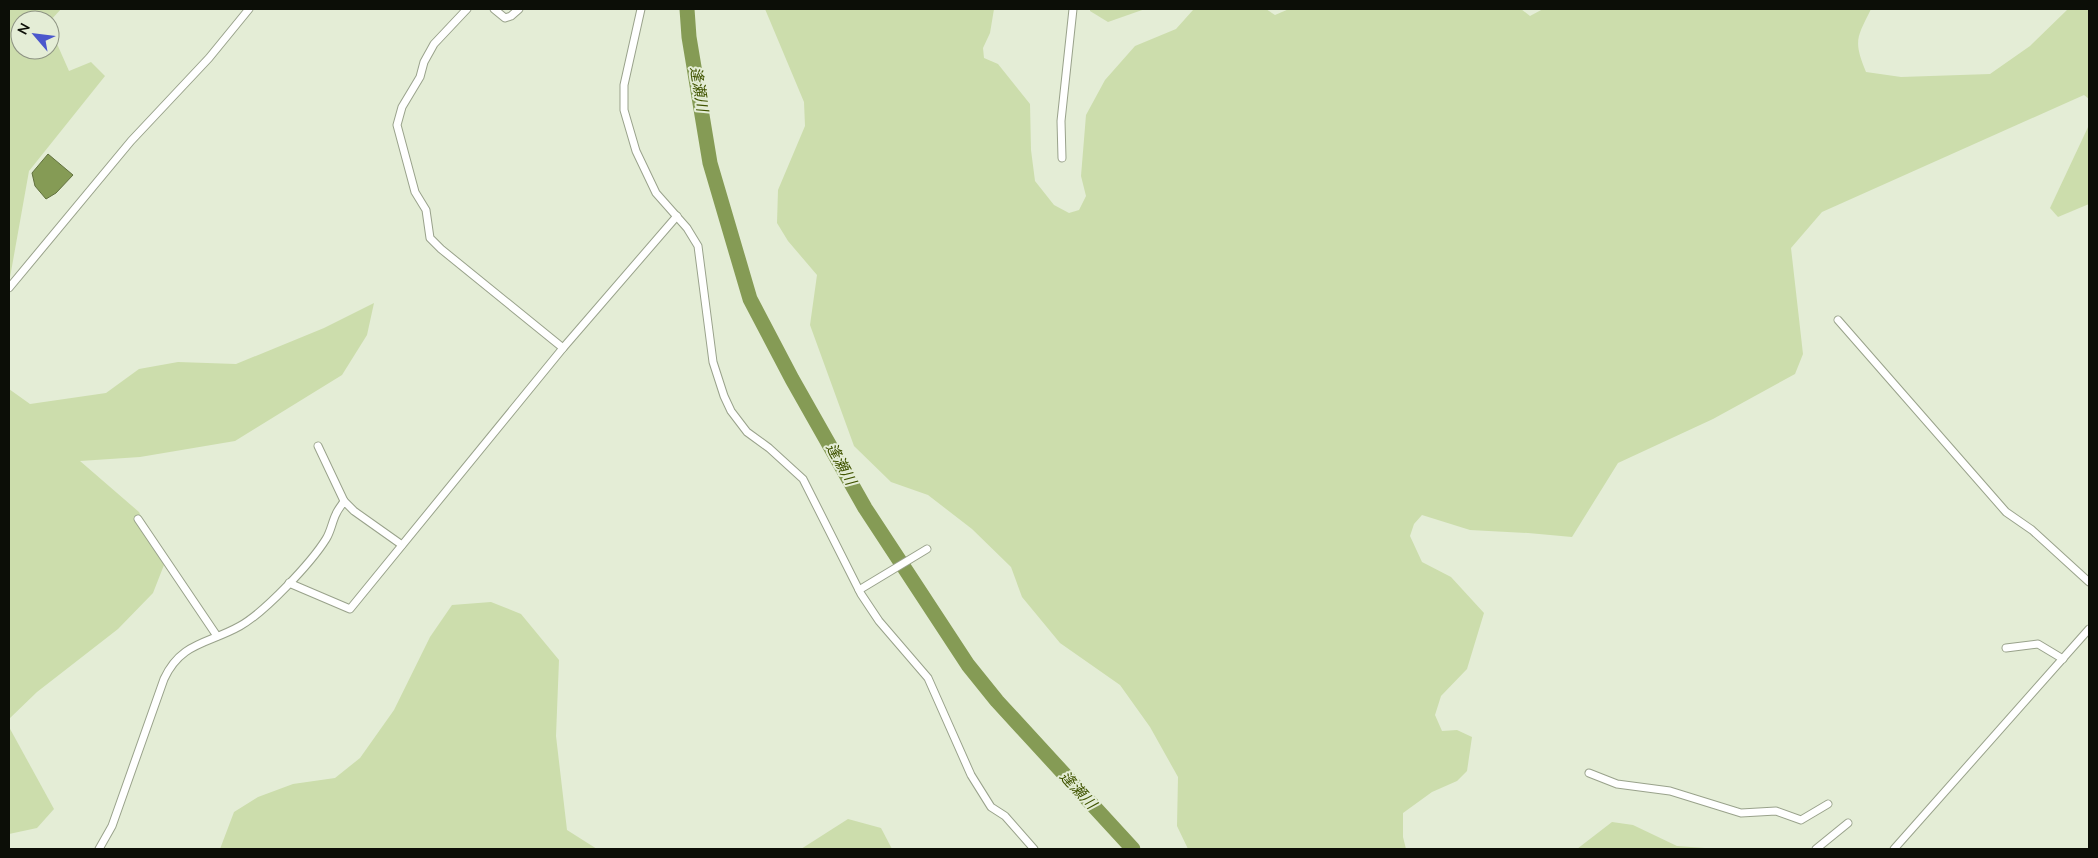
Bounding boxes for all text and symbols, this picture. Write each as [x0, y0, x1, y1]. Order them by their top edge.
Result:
north arrow [10, 10, 60, 60]
text: N [13, 20, 35, 38]
water label: 逢瀬川 [686, 65, 713, 115]
water label: 逢瀬川 [821, 439, 862, 490]
water label: 逢瀬川 [1055, 767, 1102, 815]

